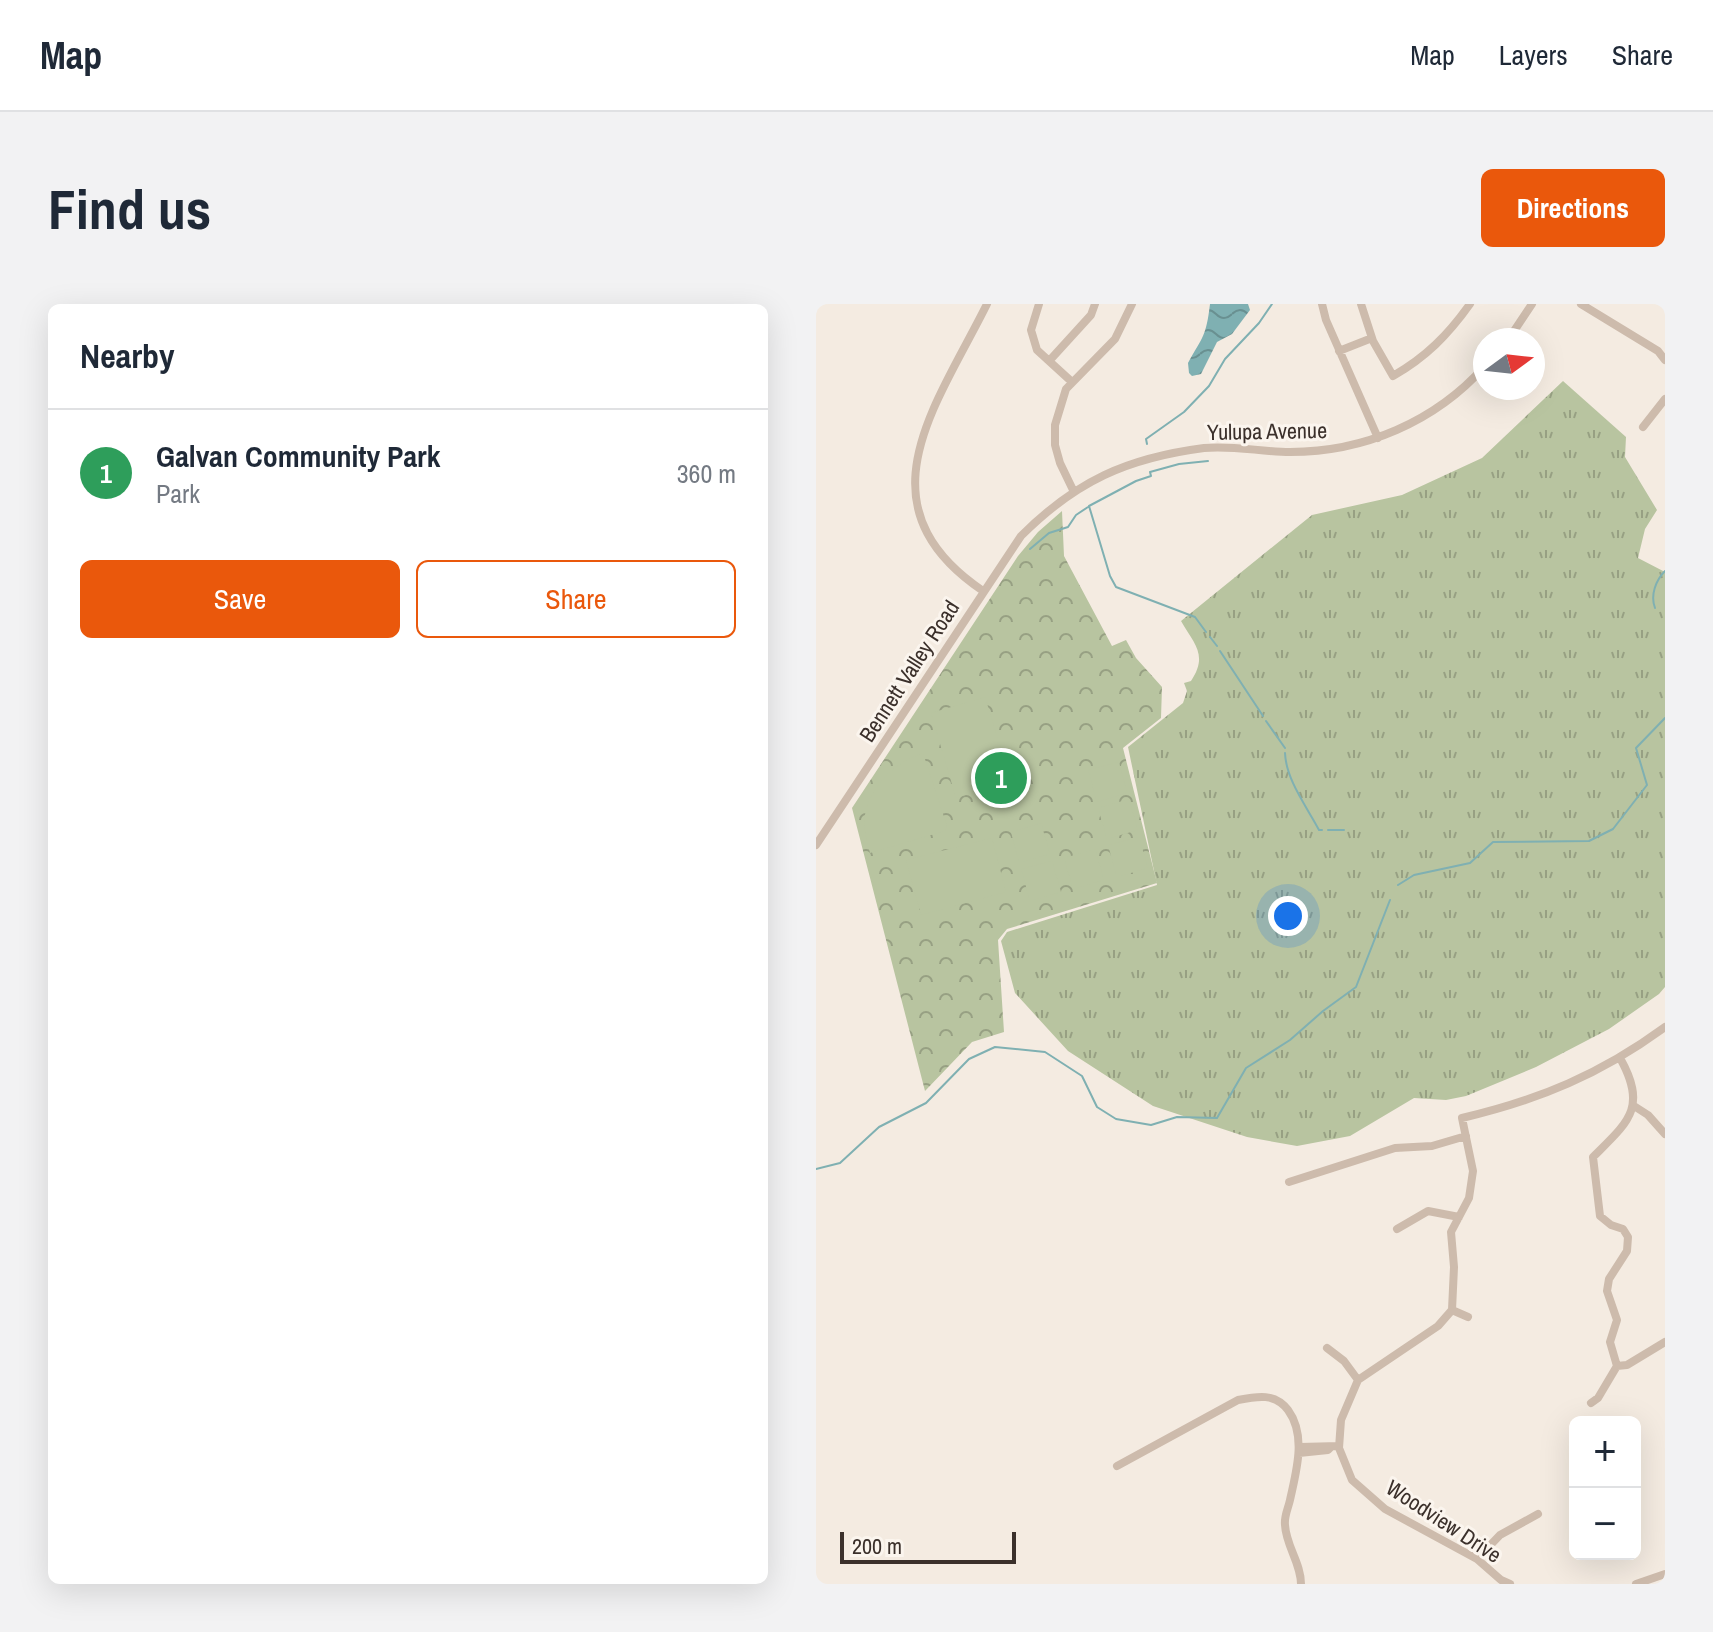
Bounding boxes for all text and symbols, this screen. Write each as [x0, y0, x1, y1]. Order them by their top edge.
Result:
text: Map [40, 30, 102, 81]
text: Map [1410, 36, 1455, 74]
text: Layers [1499, 36, 1568, 74]
text: Share [1612, 36, 1673, 74]
button: Directions [1481, 169, 1665, 247]
text: Find us [48, 171, 211, 246]
north arrow [1473, 328, 1545, 400]
text: Nearby [80, 333, 175, 379]
street label: Yulupa Avenue [1207, 415, 1327, 447]
text: Galvan Community Park [156, 436, 440, 476]
text: 1 [100, 456, 112, 491]
text: 360 m [677, 456, 736, 491]
text: Park [156, 476, 200, 511]
button: Save [80, 560, 400, 638]
button: Share [416, 560, 736, 638]
street label: Bennett Valley Road [852, 594, 966, 748]
pin: 1 [975, 748, 1027, 808]
your location [1268, 896, 1308, 936]
map controls [1569, 1416, 1641, 1560]
button: + [1569, 1416, 1641, 1488]
street label: Woodview Drive [1380, 1472, 1508, 1570]
button: − [1569, 1488, 1641, 1560]
scale bar [840, 1528, 1016, 1564]
text: 200 m [852, 1531, 902, 1561]

